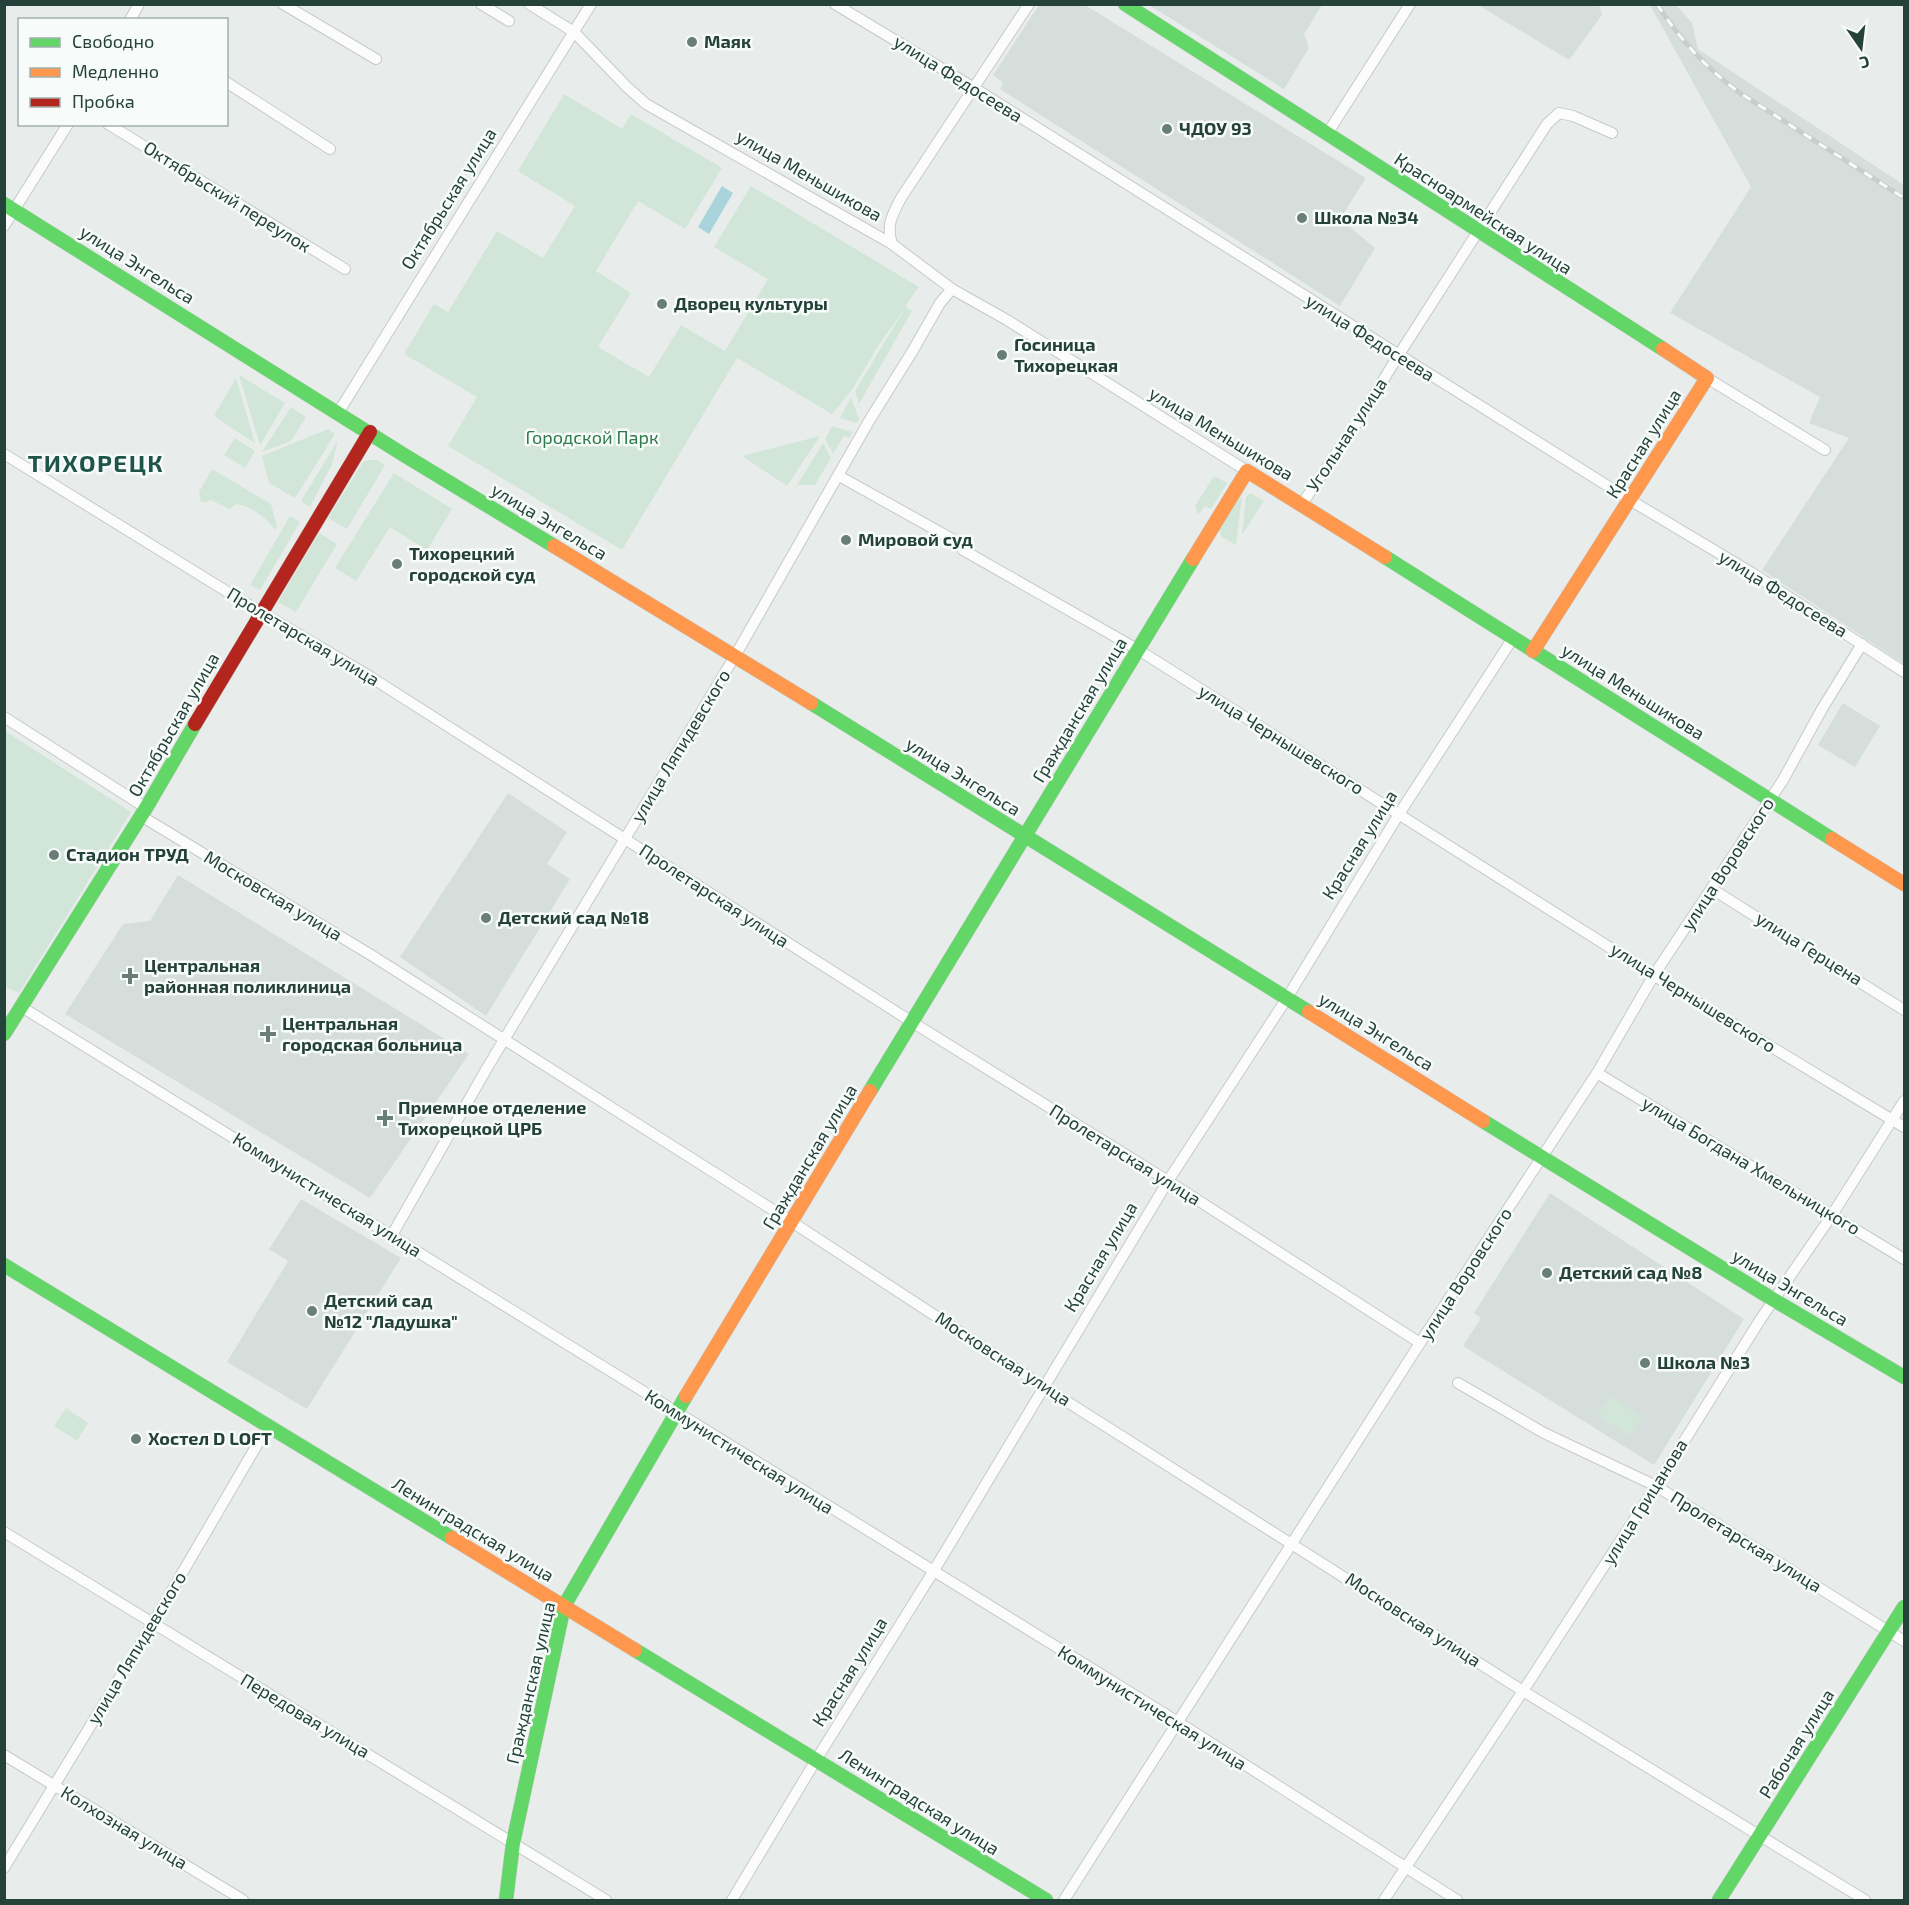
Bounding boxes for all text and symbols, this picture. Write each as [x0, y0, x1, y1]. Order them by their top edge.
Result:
legend [18, 18, 228, 126]
north arrow [1831, 18, 1891, 78]
text: Свободно [72, 30, 154, 52]
place label: Маяк [704, 30, 751, 52]
street label: улица Федосеева [890, 30, 1027, 127]
marker: Маяк [685, 35, 699, 49]
text: С [1858, 53, 1872, 73]
text: Медленно [72, 60, 159, 82]
text: Пробка [72, 90, 135, 112]
place label: ЧДОУ 93 [1179, 117, 1252, 139]
marker: ЧДОУ 93 [1160, 122, 1174, 136]
street label: Октябрьская улица [396, 124, 501, 273]
street label: улица Меньшикова [733, 125, 886, 226]
street label: Октябрьский переулок [140, 136, 316, 257]
street label: Красноармейская улица [1391, 147, 1577, 279]
place label: Школа №34 [1314, 206, 1419, 228]
marker: Школа №34 [1295, 211, 1309, 225]
street label: улица Энгельса [76, 220, 199, 308]
street label: улица Федосеева [1302, 289, 1439, 386]
place label: Дворец культуры [674, 292, 828, 314]
marker: Дворец культуры [655, 297, 669, 311]
place label: Госиница Тихорецкая [1014, 333, 1118, 376]
marker: Госиница Тихорецкая [995, 348, 1009, 362]
street label: Угольная улица [1301, 373, 1391, 496]
street label: улица Меньшикова [1145, 381, 1298, 485]
street label: Красная улица [1601, 385, 1685, 502]
park label: Городской Парк [525, 426, 659, 448]
district label: ТИХОРЕЦК [28, 448, 164, 477]
street label: улица Энгельса [488, 478, 611, 564]
place label: Мировой суд [858, 528, 973, 550]
marker: Мировой суд [839, 533, 853, 547]
place label: Тихорецкий городской суд [409, 542, 535, 585]
street label: улица Федосеева [1715, 545, 1852, 642]
marker: Тихорецкий городской суд [390, 557, 404, 571]
street label: Пролетарская улица [223, 582, 384, 690]
street label: Гражданская улица [1027, 633, 1131, 786]
street label: улица Меньшикова [1558, 638, 1709, 744]
street label: Октябрьская улица [123, 648, 223, 801]
street label: улица Ляпидевского [626, 665, 734, 826]
street label: улица Чернышевского [1195, 679, 1368, 799]
street label: улица Энгельса [902, 732, 1025, 820]
street label: Красная улица [1317, 786, 1401, 903]
street label: улица Воровского [1676, 793, 1778, 934]
street label: Пролетарская улица [636, 839, 793, 952]
place label: Стадион ТРУД [66, 843, 189, 865]
street label: Московская улица [200, 845, 347, 945]
marker: Стадион ТРУД [47, 848, 61, 862]
place label: Детский сад №18 [498, 906, 649, 928]
street label: улица Герцена [1752, 907, 1867, 990]
marker: Детский сад №18 [479, 911, 493, 925]
street label: улица Чернышевского [1607, 937, 1780, 1057]
place label: Центральная районная поликлиница [144, 954, 351, 997]
marker: Центральная районная поликлиница [121, 967, 139, 985]
street label: улица Энгельса [1315, 987, 1438, 1075]
place label: Центральная городская больница [282, 1012, 462, 1055]
marker: Центральная городская больница [259, 1025, 277, 1043]
street label: Гражданская улица [757, 1080, 861, 1233]
street label: улица Богдана Хмельницкого [1638, 1091, 1865, 1239]
place label: Приемное отделение Тихорецкой ЦРБ [398, 1096, 586, 1139]
street label: Пролетарская улица [1046, 1099, 1205, 1210]
marker: Приемное отделение Тихорецкой ЦРБ [376, 1109, 394, 1127]
street label: Коммунистическая улица [229, 1127, 426, 1261]
street label: Красная улица [1059, 1197, 1142, 1316]
street label: улица Воровского [1414, 1203, 1516, 1344]
street label: улица Энгельса [1729, 1244, 1852, 1330]
place label: Детский сад №8 [1559, 1261, 1703, 1283]
marker: Детский сад №8 [1540, 1266, 1554, 1280]
place label: Детский сад №12 "Ладушка" [324, 1289, 458, 1332]
marker: Детский сад №12 "Ладушка" [305, 1304, 319, 1318]
street label: Московская улица [932, 1306, 1075, 1410]
place label: Школа №3 [1657, 1351, 1750, 1373]
marker: Школа №3 [1638, 1356, 1652, 1370]
street label: Коммунистическая улица [641, 1384, 838, 1518]
place label: Хостел D LOFT [148, 1427, 272, 1449]
marker: Хостел D LOFT [129, 1432, 143, 1446]
street label: улица Грицанова [1597, 1435, 1692, 1568]
street label: Ленинградская улица [389, 1472, 558, 1586]
street label: Пролетарская улица [1667, 1486, 1826, 1597]
street label: улица Ляпидевского [82, 1567, 190, 1728]
street label: Московская улица [1342, 1567, 1485, 1671]
street label: Гражданская улица [501, 1600, 559, 1766]
street label: Красная улица [807, 1613, 891, 1730]
street label: Коммунистическая улица [1054, 1640, 1251, 1774]
street label: Передовая улица [237, 1668, 374, 1762]
street label: Рабочая улица [1754, 1685, 1839, 1802]
street label: Ленинградская улица [835, 1743, 1004, 1859]
street label: Колхозная улица [57, 1781, 192, 1874]

